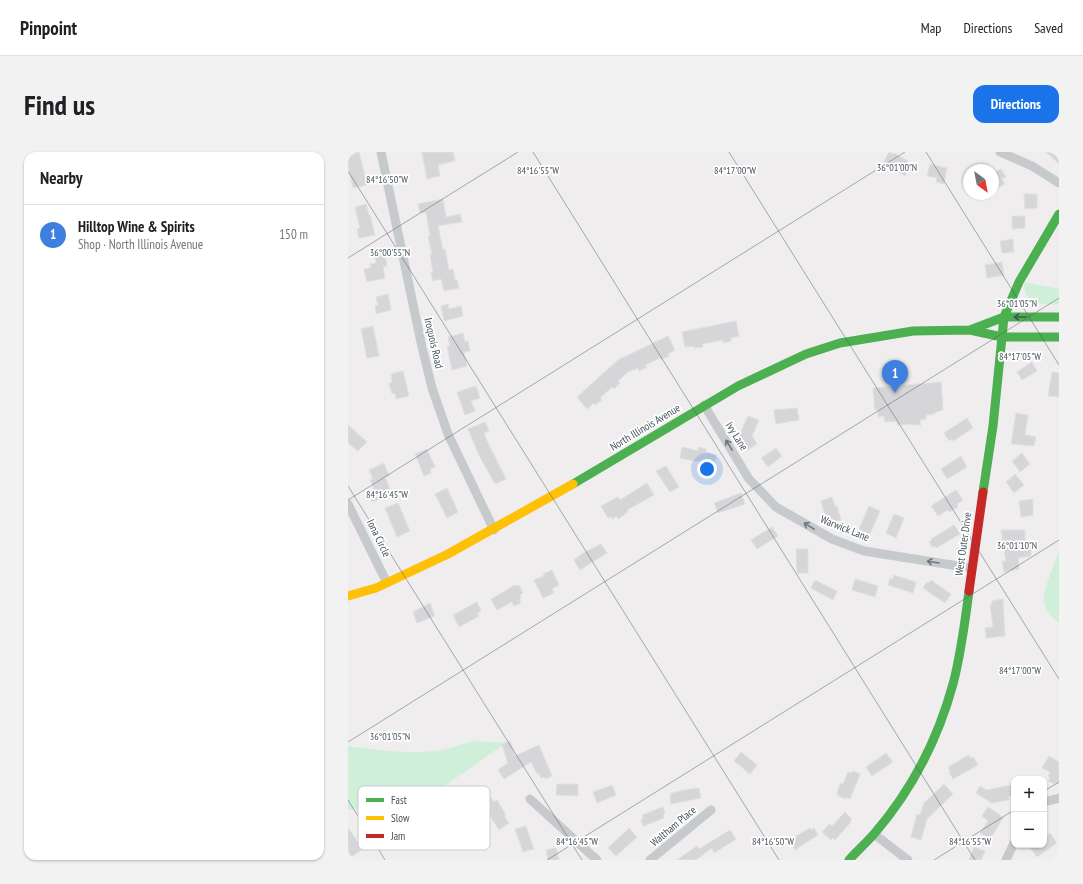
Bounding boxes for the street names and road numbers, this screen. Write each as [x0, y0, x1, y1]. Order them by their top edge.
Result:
street label: Iroquois Road [421, 316, 447, 370]
street label: North Illinois Avenue [607, 400, 683, 454]
street label: Ivy Lane [723, 419, 751, 453]
street label: West Outer Drive [952, 511, 974, 577]
street label: Warwick Lane [818, 512, 872, 544]
street label: Iona Circle [364, 517, 394, 560]
street label: Waltham Place [647, 802, 699, 849]

